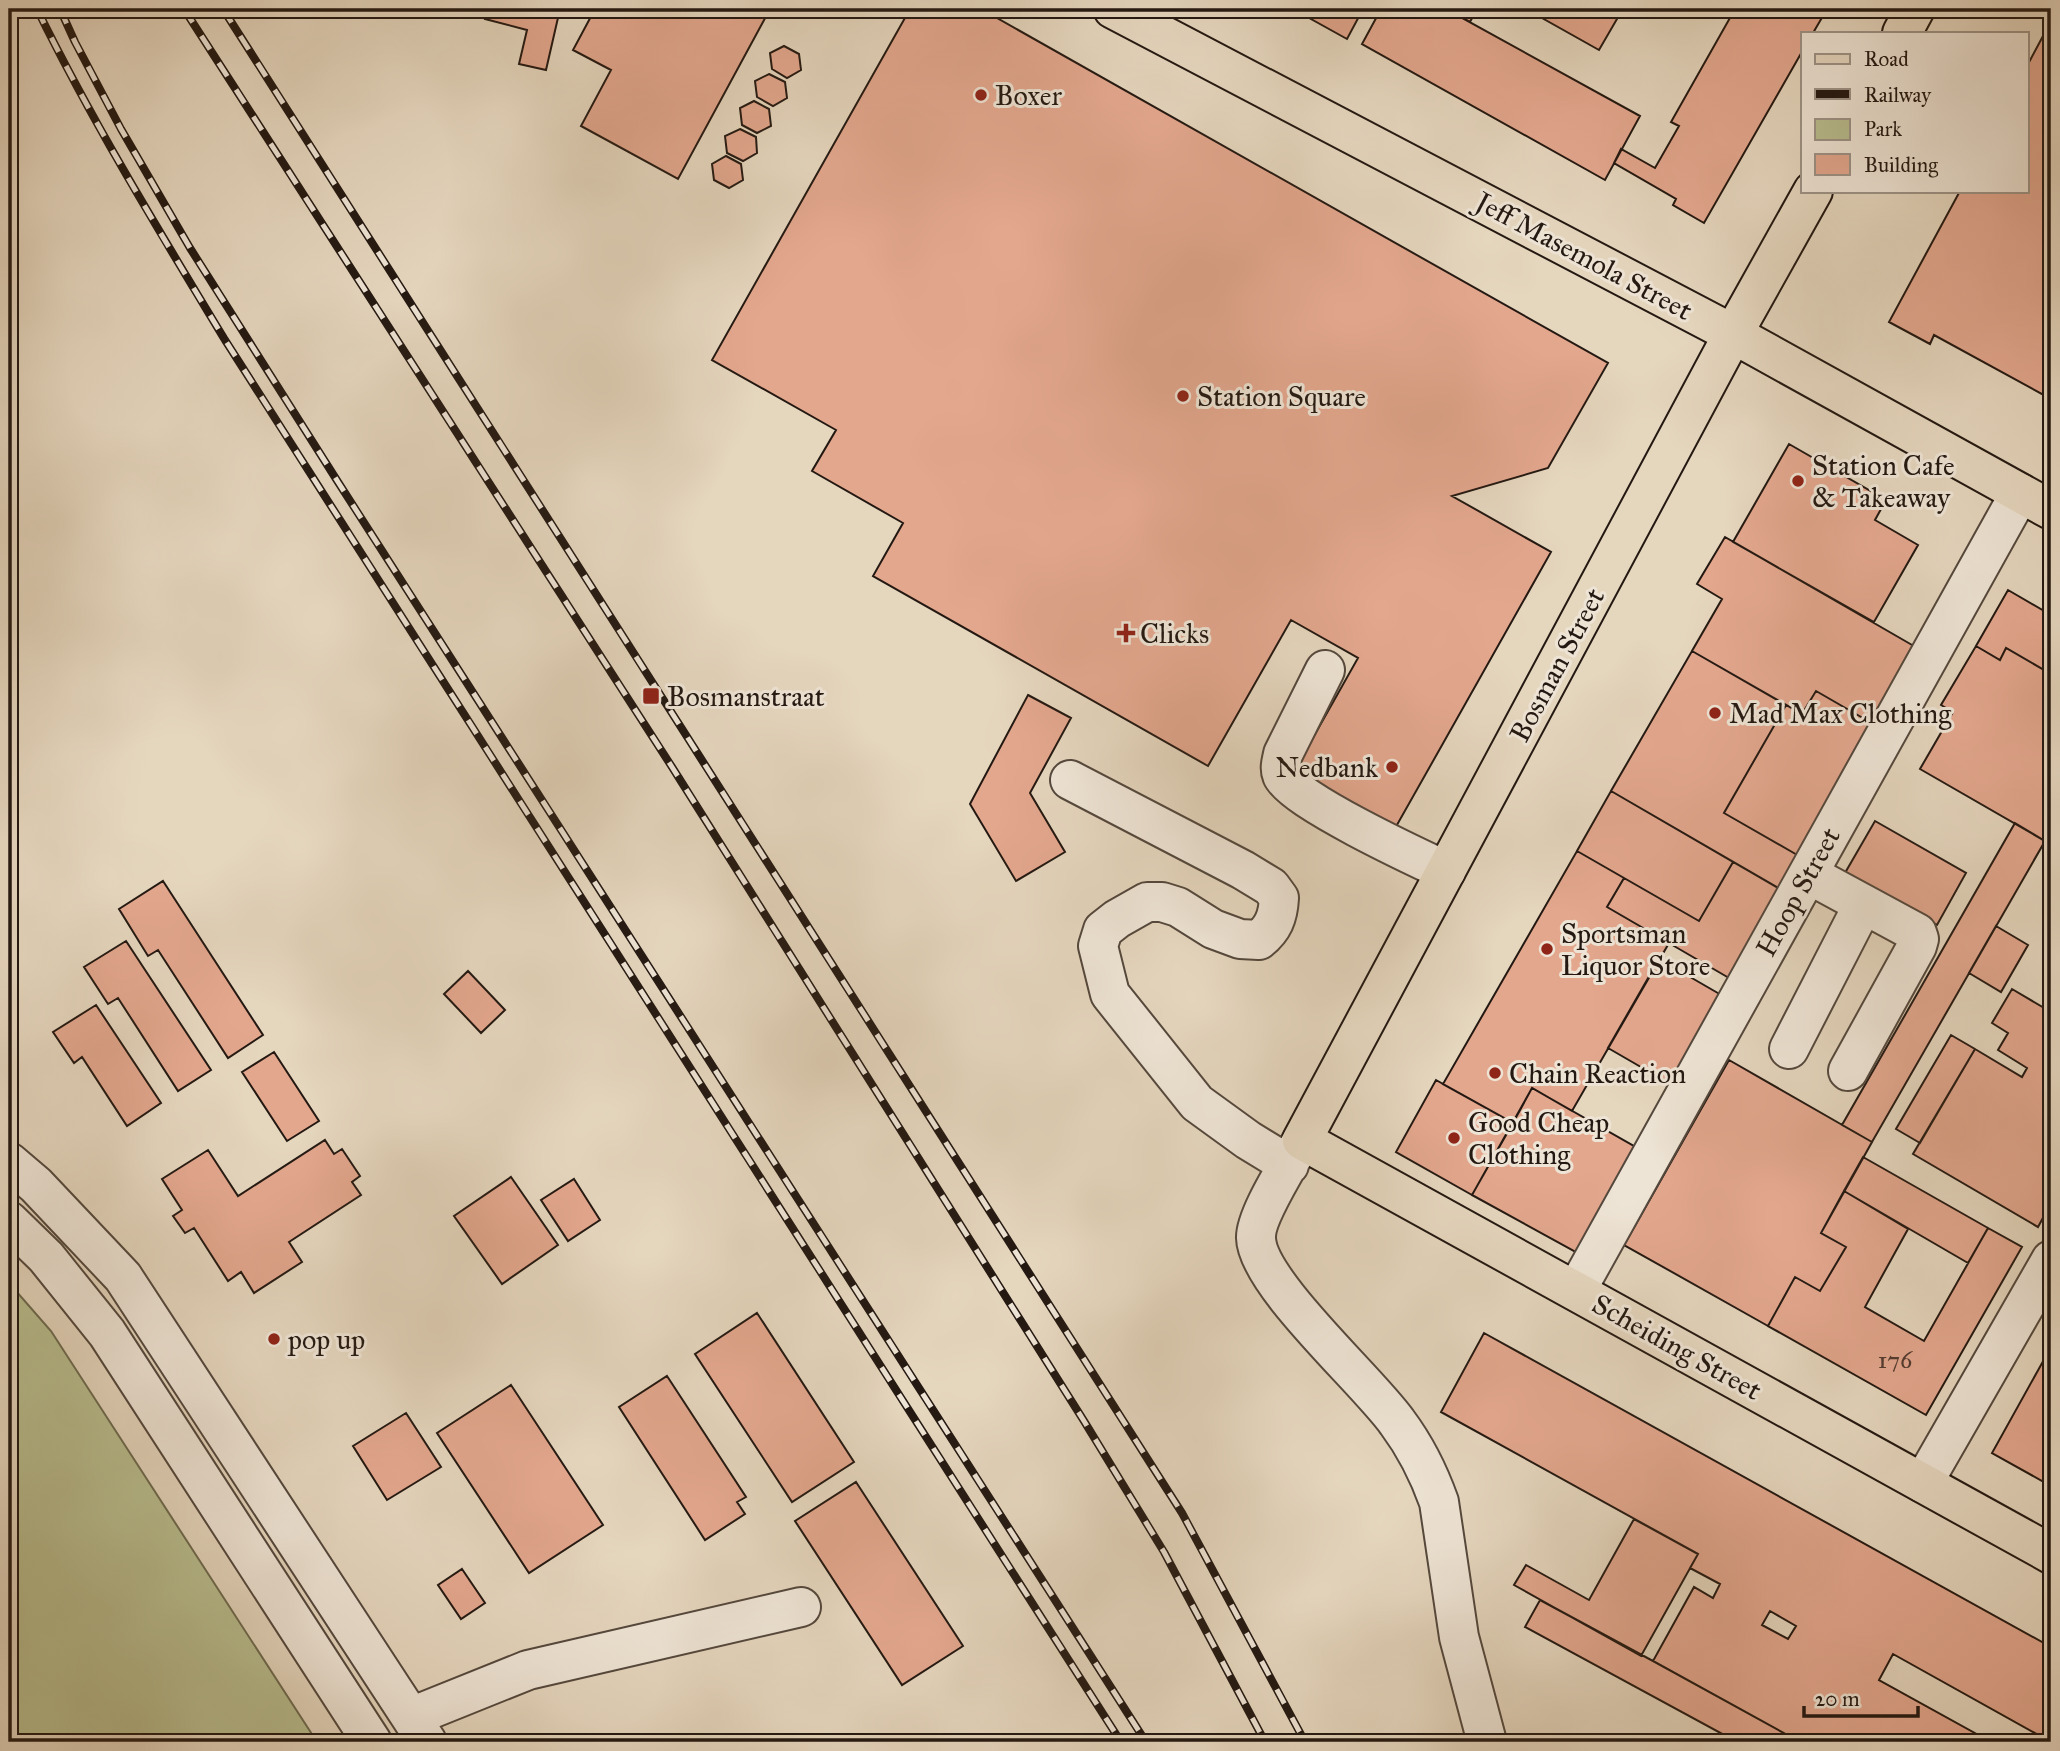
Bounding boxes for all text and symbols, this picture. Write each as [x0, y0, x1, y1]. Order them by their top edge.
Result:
legend [1801, 32, 2028, 192]
text: Road [1864, 46, 1909, 72]
place label: Boxer [995, 78, 1062, 113]
text: Railway [1864, 82, 1932, 108]
marker: Boxer [973, 87, 989, 103]
text: Park [1864, 116, 1902, 142]
text: Building [1864, 152, 1938, 178]
street label: Jeff Masemola Street [1467, 183, 1698, 328]
place label: Station Square [1197, 379, 1366, 414]
marker: Station Square [1175, 388, 1191, 404]
place label: Station Cafe & Takeaway [1812, 448, 1955, 515]
marker: Station Cafe & Takeaway [1790, 473, 1806, 489]
street label: Bosman Street [1502, 582, 1612, 748]
place label: Clicks [1140, 616, 1209, 651]
marker: Clicks [1118, 625, 1134, 641]
place label: Bosmanstraat [667, 679, 825, 714]
marker: Bosmanstraat [641, 686, 661, 706]
place label: Mad Max Clothing [1729, 696, 1952, 731]
marker: Mad Max Clothing [1707, 705, 1723, 721]
place label: Nedbank [1275, 750, 1378, 785]
marker: Nedbank [1384, 759, 1400, 775]
street label: Hoop Street [1748, 821, 1848, 963]
place label: Sportsman Liquor Store [1561, 916, 1711, 983]
marker: Sportsman Liquor Store [1539, 941, 1555, 957]
place label: Chain Reaction [1509, 1056, 1686, 1091]
marker: Chain Reaction [1487, 1065, 1503, 1081]
place label: Good Cheap Clothing [1468, 1105, 1609, 1172]
marker: Good Cheap Clothing [1446, 1130, 1462, 1146]
street label: Scheiding Street [1586, 1286, 1768, 1408]
place label: pop up [287, 1322, 365, 1357]
marker: pop up [266, 1331, 282, 1347]
house number: 176 [1878, 1345, 1913, 1375]
scale bar [1804, 1674, 1918, 1718]
text: 20 m [1815, 1686, 1860, 1712]

